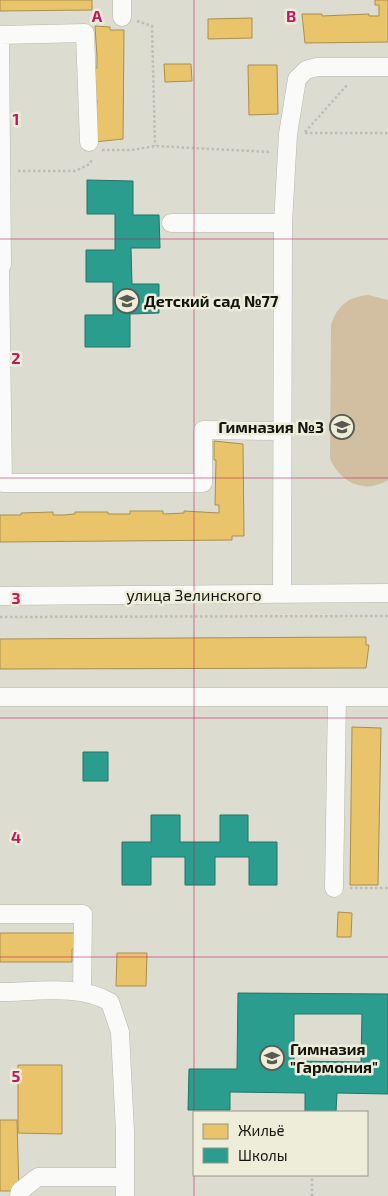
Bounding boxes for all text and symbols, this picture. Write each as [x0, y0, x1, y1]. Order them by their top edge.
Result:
text: A [92, 6, 103, 25]
text: B [286, 6, 296, 25]
text: 1 [13, 109, 19, 128]
school or university icon: Детский сад №77 [114, 288, 140, 314]
place label: Детский сад №77 [144, 291, 279, 310]
text: 2 [11, 348, 21, 367]
school or university icon: Гимназия №3 [329, 414, 355, 440]
place label: Гимназия №3 [218, 417, 324, 436]
street label: улица Зелинского [126, 585, 262, 605]
text: 3 [11, 588, 21, 607]
text: 4 [11, 827, 21, 846]
place label: Гимназия "Гармония" [290, 1039, 378, 1076]
school or university icon: Гимназия "Гармония" [259, 1045, 285, 1071]
text: 5 [12, 1066, 21, 1085]
legend [193, 1111, 368, 1176]
text: Жильё [238, 1121, 285, 1139]
text: Школы [238, 1146, 288, 1164]

